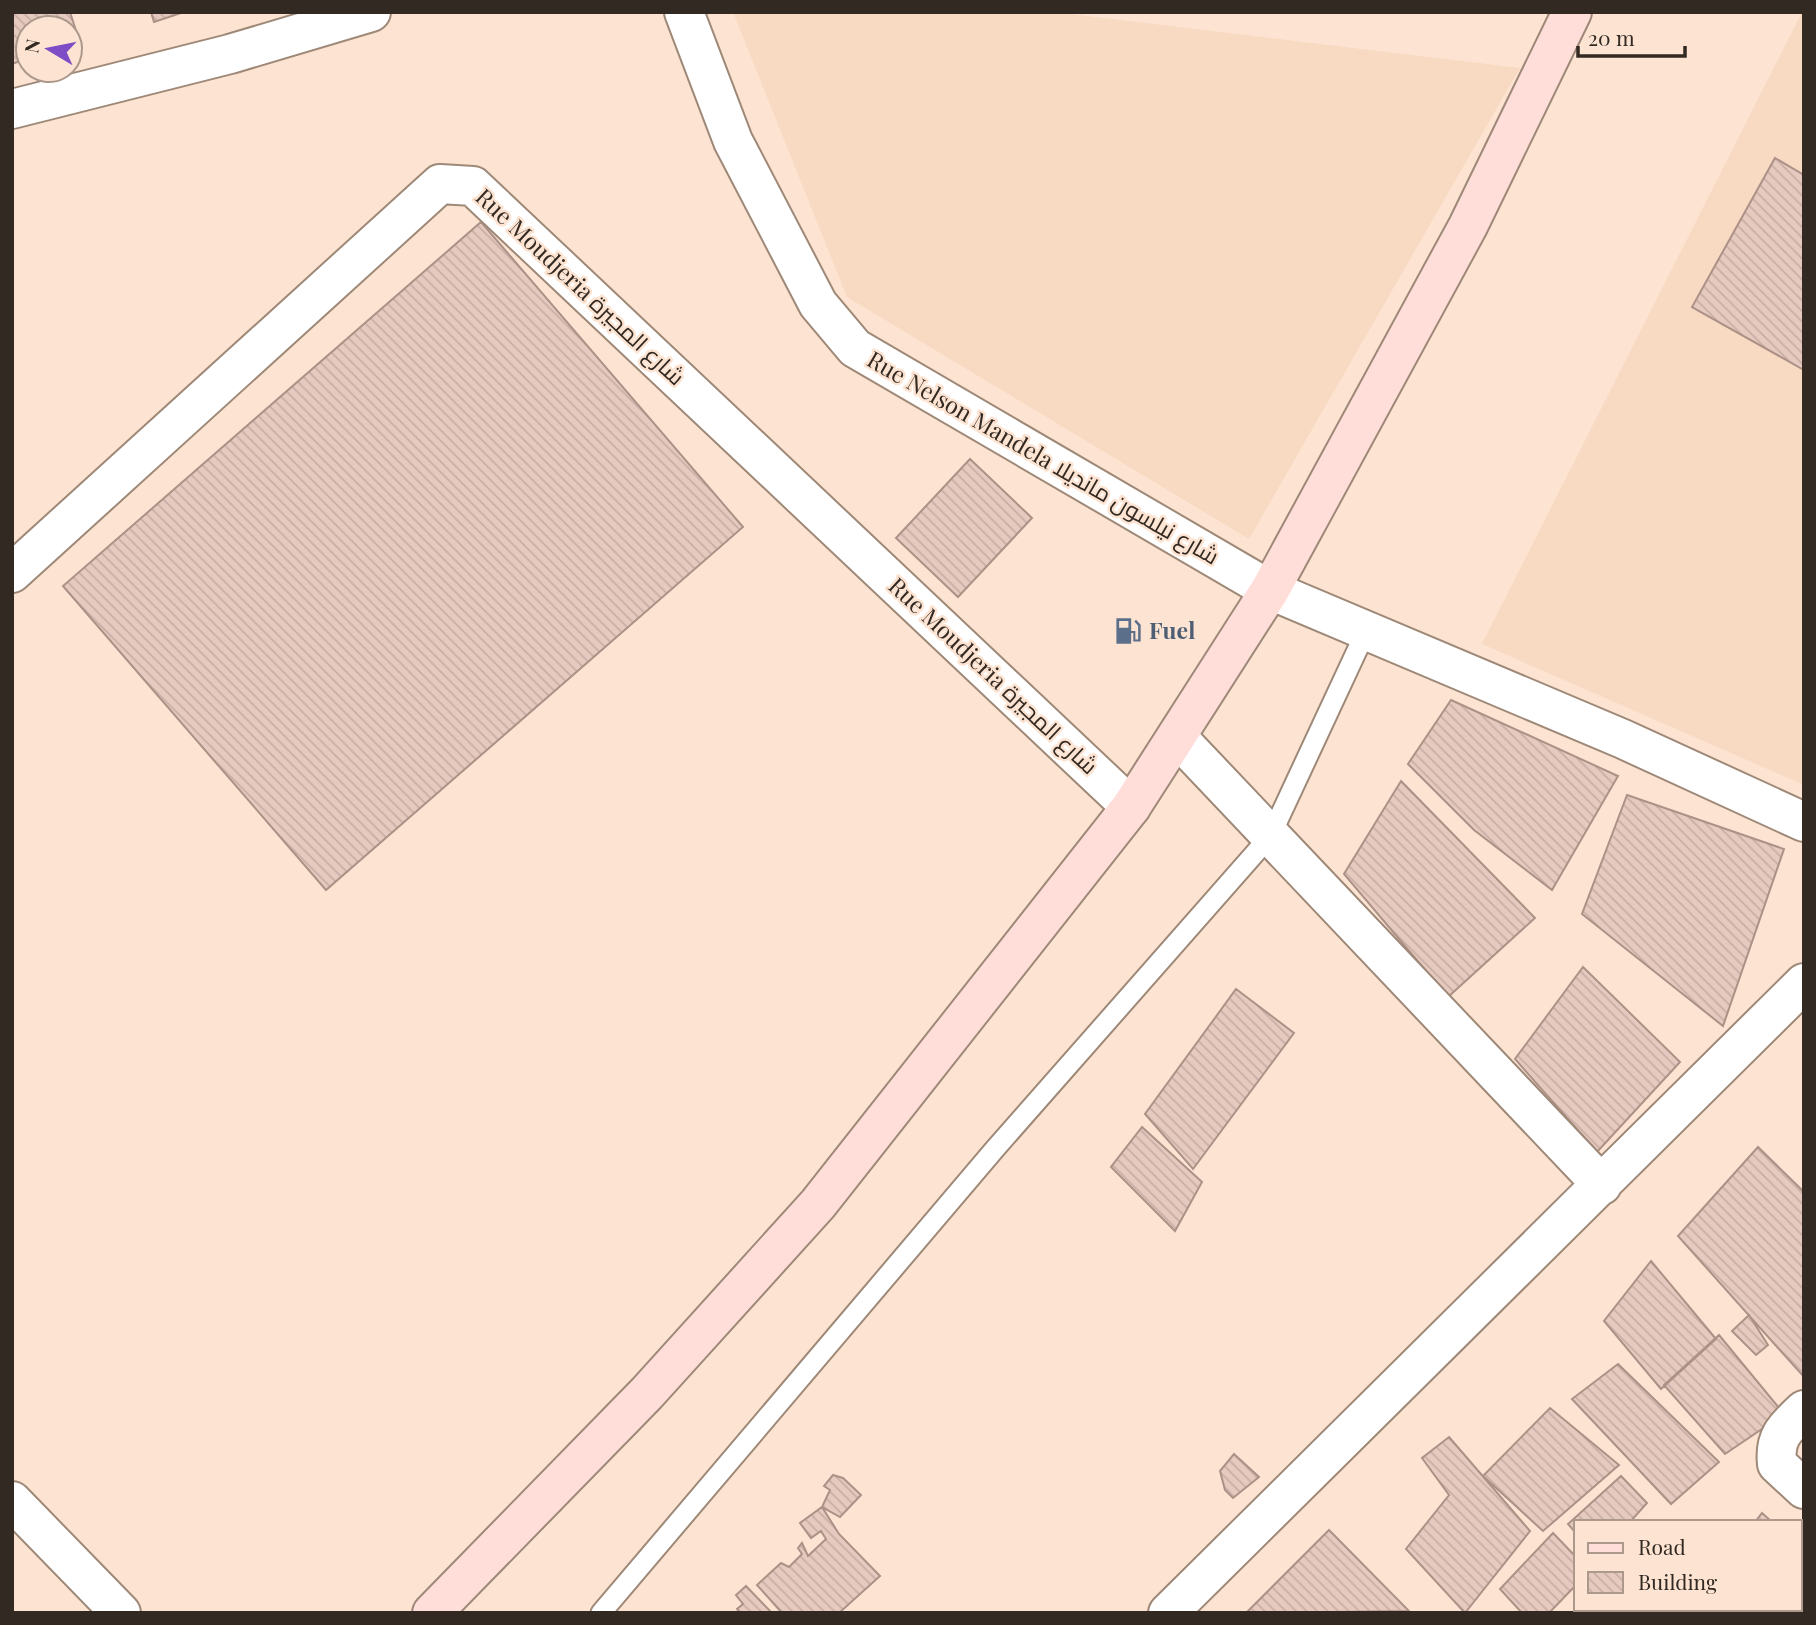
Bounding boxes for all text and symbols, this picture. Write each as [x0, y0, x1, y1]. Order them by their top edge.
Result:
north arrow [14, 14, 84, 84]
scale bar [1578, 14, 1685, 58]
text: 20 m [1588, 23, 1635, 51]
text: N [17, 37, 45, 55]
street label: Rue Moudjeria شارع المجيرة [468, 181, 692, 393]
street label: Rue Nelson Mandela شارع نيلسون مانديلا [861, 343, 1225, 572]
street label: Rue Moudjeria شارع المجيرة [881, 570, 1105, 782]
place label: Fuel [1149, 614, 1195, 645]
fuel station icon: Fuel [1113, 616, 1143, 646]
legend [1574, 1520, 1802, 1611]
text: Road [1638, 1532, 1686, 1560]
text: Building [1638, 1567, 1717, 1595]

